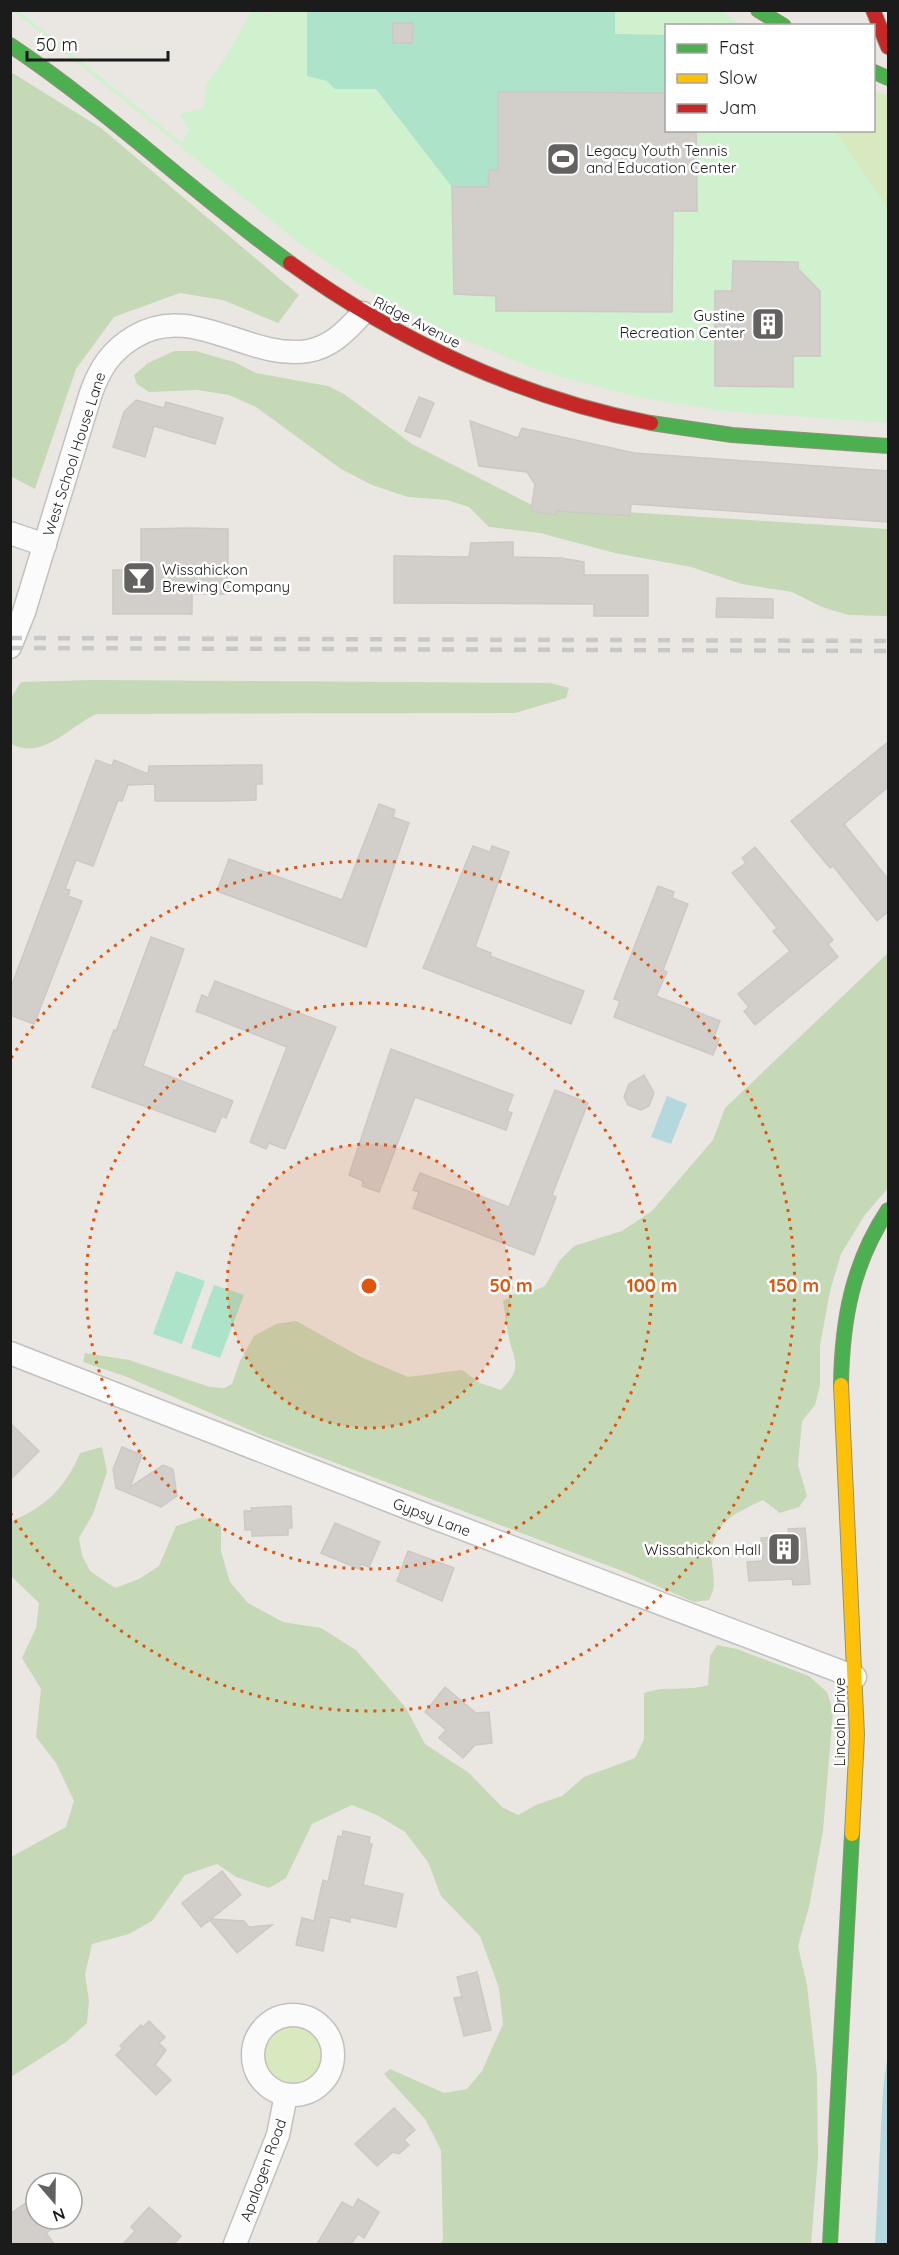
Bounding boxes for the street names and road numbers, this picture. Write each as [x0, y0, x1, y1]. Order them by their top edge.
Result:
street label: Ridge Avenue [370, 292, 464, 352]
street label: West School House Lane [38, 369, 110, 539]
street label: Gypsy Lane [390, 1493, 474, 1541]
street label: Lincoln Drive [830, 1677, 849, 1767]
street label: Apalogen Road [236, 2116, 290, 2224]

